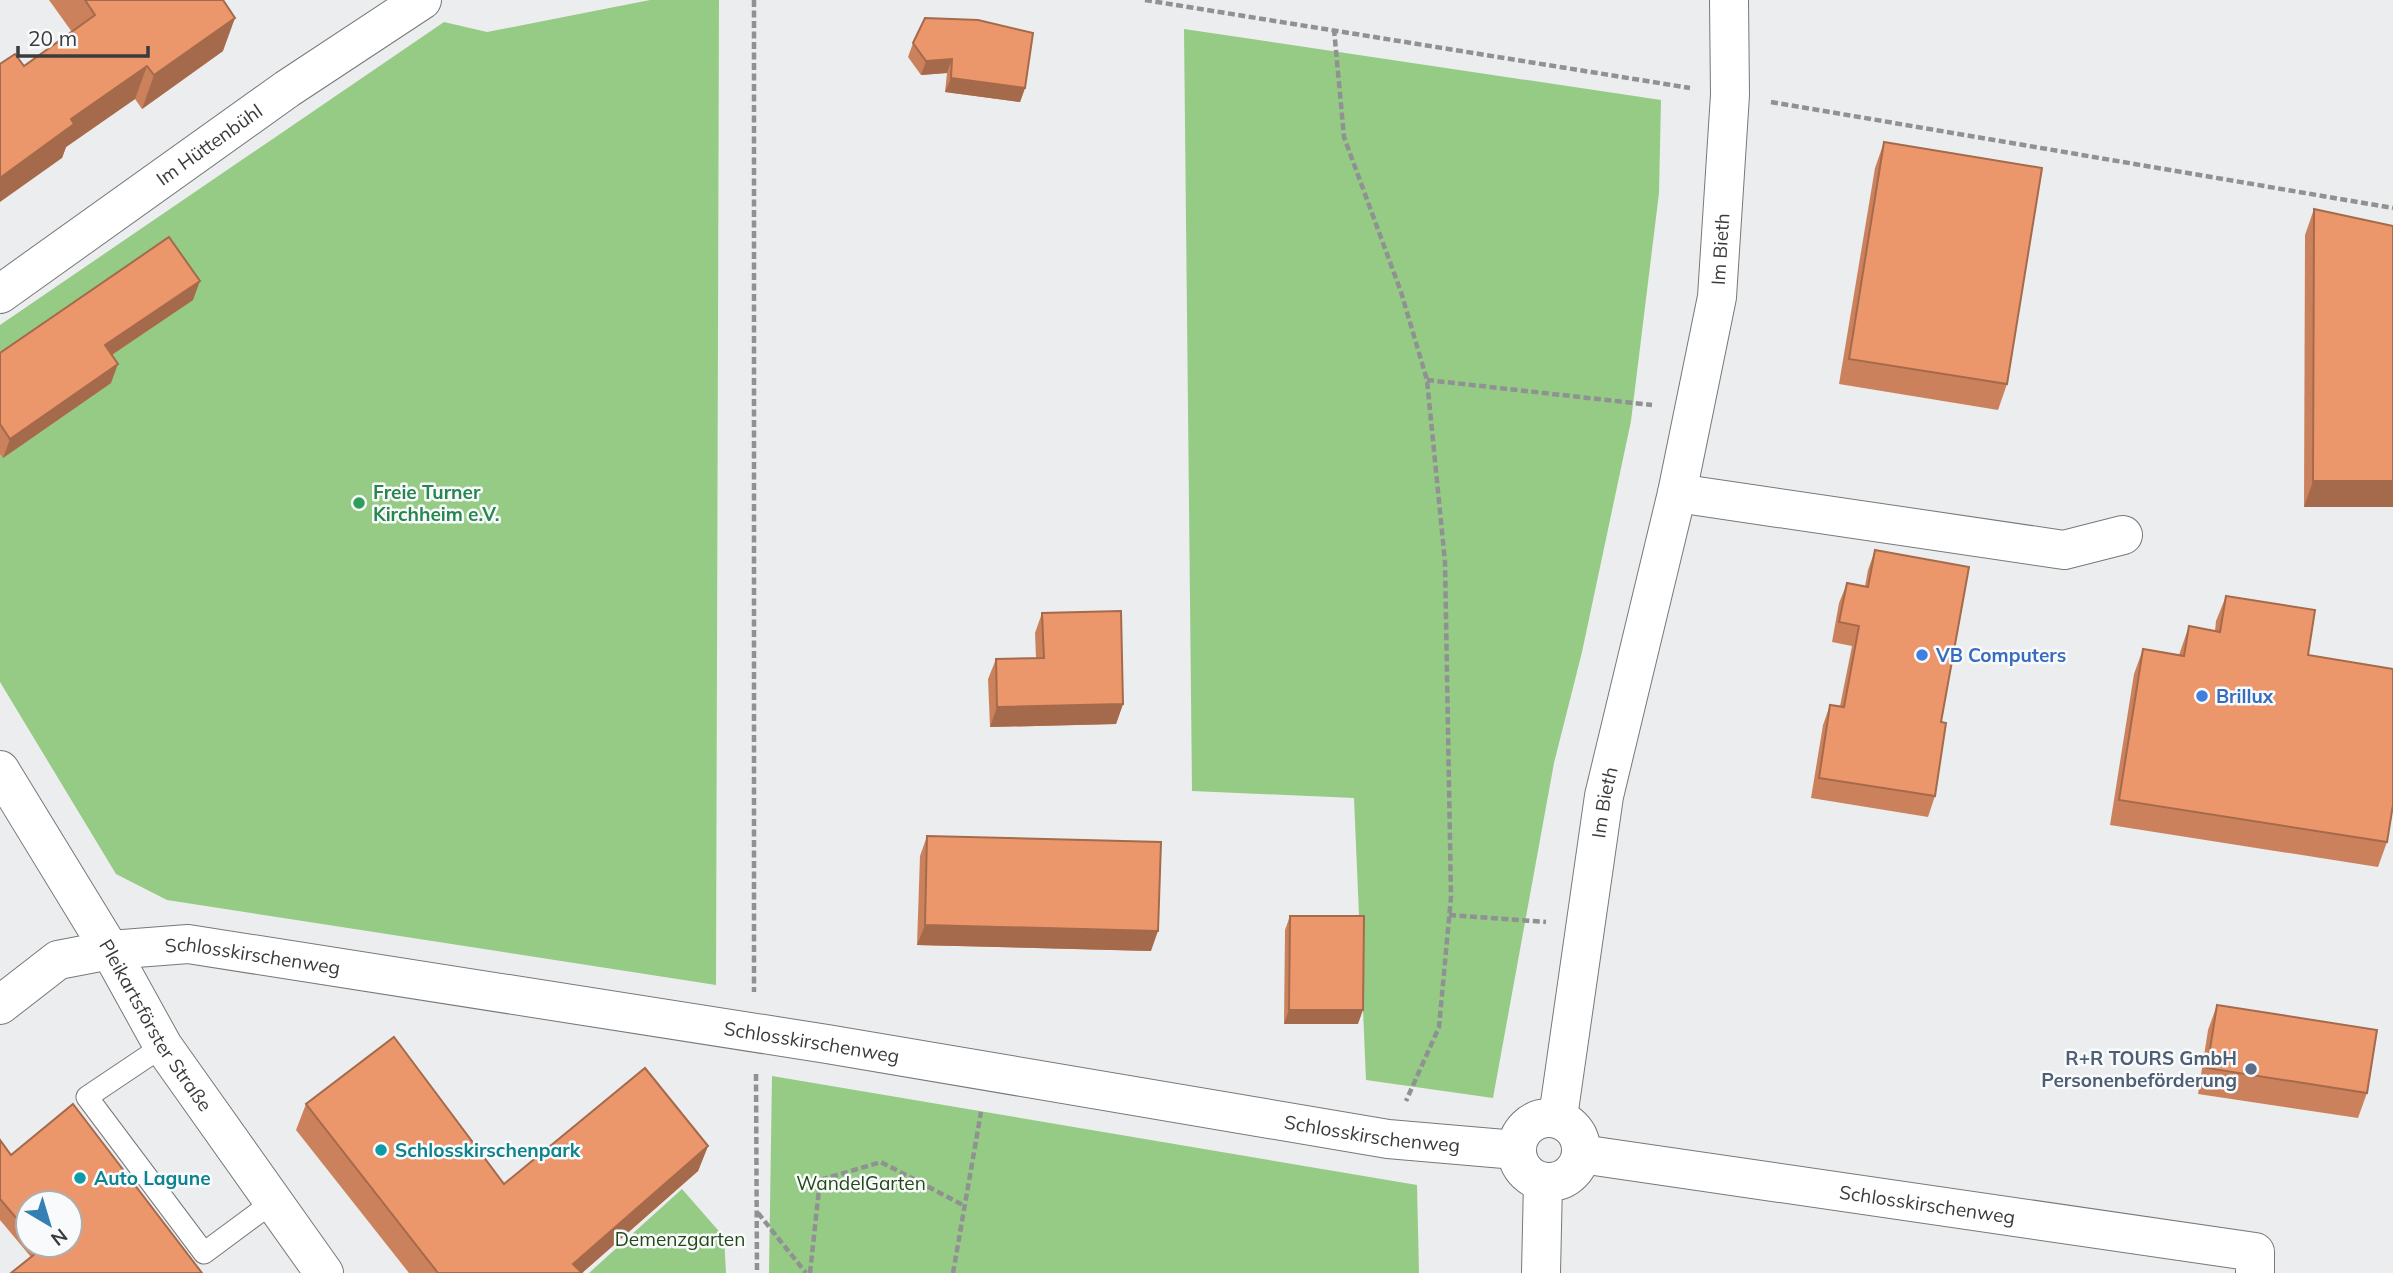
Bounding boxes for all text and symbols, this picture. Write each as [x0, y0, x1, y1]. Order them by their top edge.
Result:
scale bar [18, 14, 147, 58]
text: 20 m [28, 25, 77, 51]
street label: Im Hüttenbühl [151, 99, 267, 191]
street label: Im Bieth [1706, 212, 1734, 286]
place label: Freie Turner Kirchheim e.V. [373, 480, 500, 526]
marker: Freie Turner Kirchheim e.V. [351, 495, 367, 511]
place label: VB Computers [1935, 643, 2066, 667]
marker: VB Computers [1914, 647, 1930, 663]
place label: Brillux [2216, 684, 2274, 708]
marker: Brillux [2194, 688, 2210, 704]
street label: Im Bieth [1586, 764, 1623, 840]
street label: Schlosskirschenweg [164, 932, 342, 980]
street label: Pleikartsförster Straße [94, 935, 217, 1116]
street label: Schlosskirschenweg [722, 1016, 901, 1068]
place label: R+R TOURS GmbH Personenbeförderung [2041, 1046, 2237, 1092]
marker: R+R TOURS GmbH Personenbeförderung [2243, 1061, 2259, 1077]
street label: Schlosskirschenweg [1282, 1110, 1461, 1157]
place label: Schlosskirschenpark [395, 1138, 581, 1162]
marker: Schlosskirschenpark [373, 1142, 389, 1158]
place label: Auto Lagune [94, 1166, 211, 1190]
marker: Auto Lagune [72, 1170, 88, 1186]
park label: WandelGarten [796, 1171, 926, 1195]
street label: Schlosskirschenweg [1838, 1180, 2017, 1229]
north arrow [14, 1189, 84, 1259]
text: N [46, 1224, 73, 1251]
park label: Demenzgarten [615, 1227, 745, 1251]

